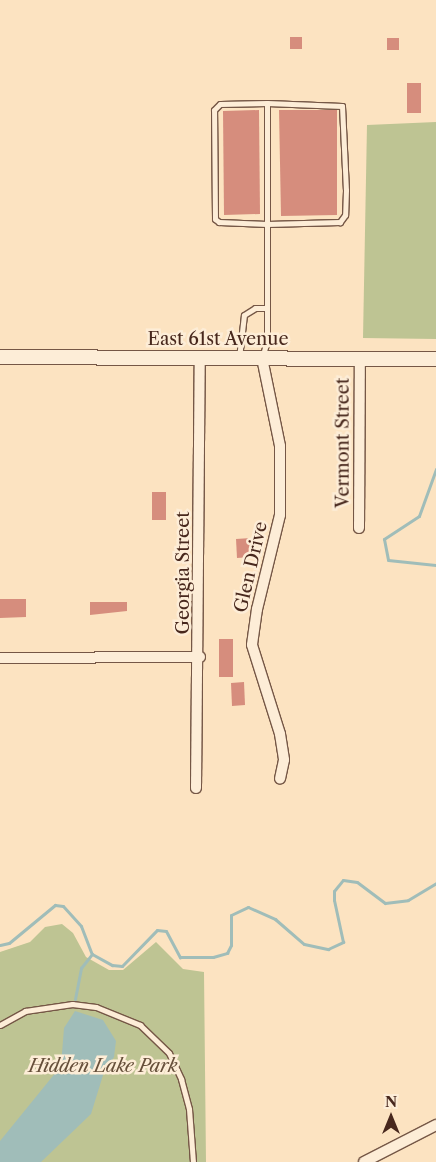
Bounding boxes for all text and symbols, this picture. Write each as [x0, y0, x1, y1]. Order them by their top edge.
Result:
street label: East 61st Avenue [147, 328, 289, 350]
street label: Vermont Street [332, 378, 354, 508]
street label: Georgia Street [172, 511, 194, 635]
street label: Glen Drive [230, 519, 272, 615]
park label: Hidden Lake Park [28, 1055, 178, 1077]
north arrow [366, 1092, 416, 1142]
text: N [385, 1093, 397, 1111]

